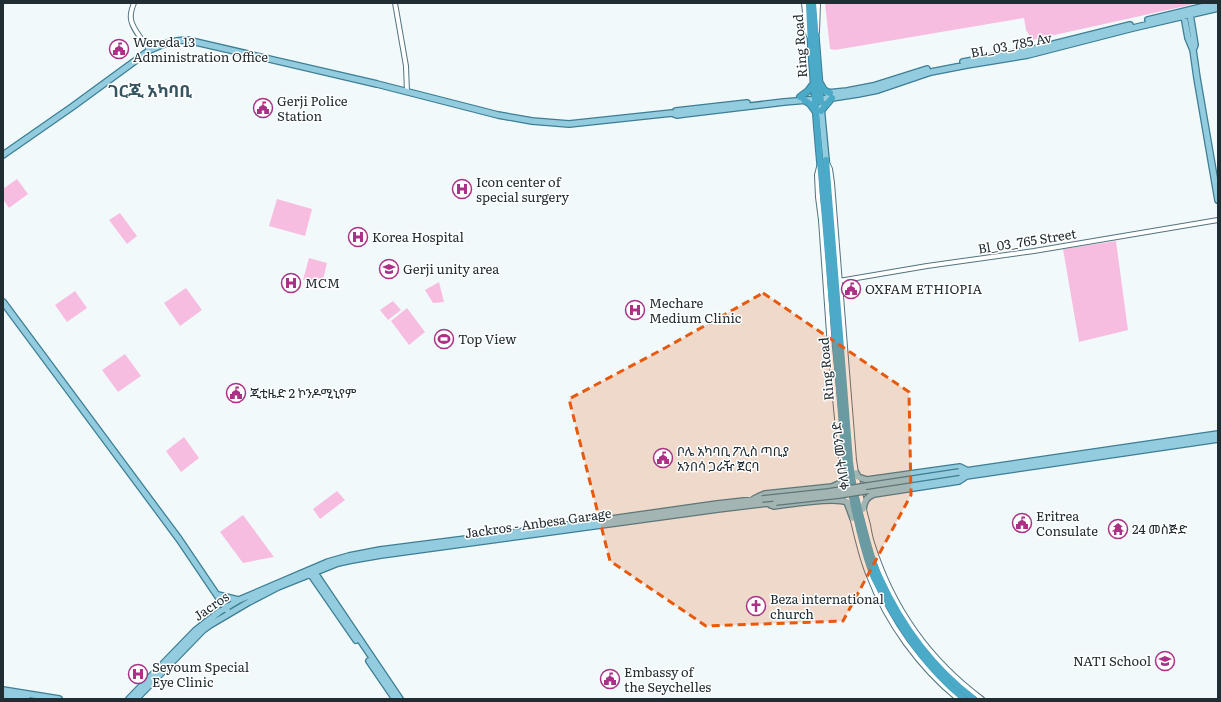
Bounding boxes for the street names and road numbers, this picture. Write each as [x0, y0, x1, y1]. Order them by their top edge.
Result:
street label: Ring Road [788, 14, 811, 79]
street label: BL_03_785 Av [969, 27, 1053, 62]
street label: Bl_03_765 Street [976, 223, 1078, 258]
street label: Ring Road [813, 336, 838, 402]
street label: ቀለበት መንገድ [826, 420, 853, 491]
street label: Jackros - Anbesa Garage [463, 503, 613, 542]
street label: Jacros [189, 586, 232, 625]

